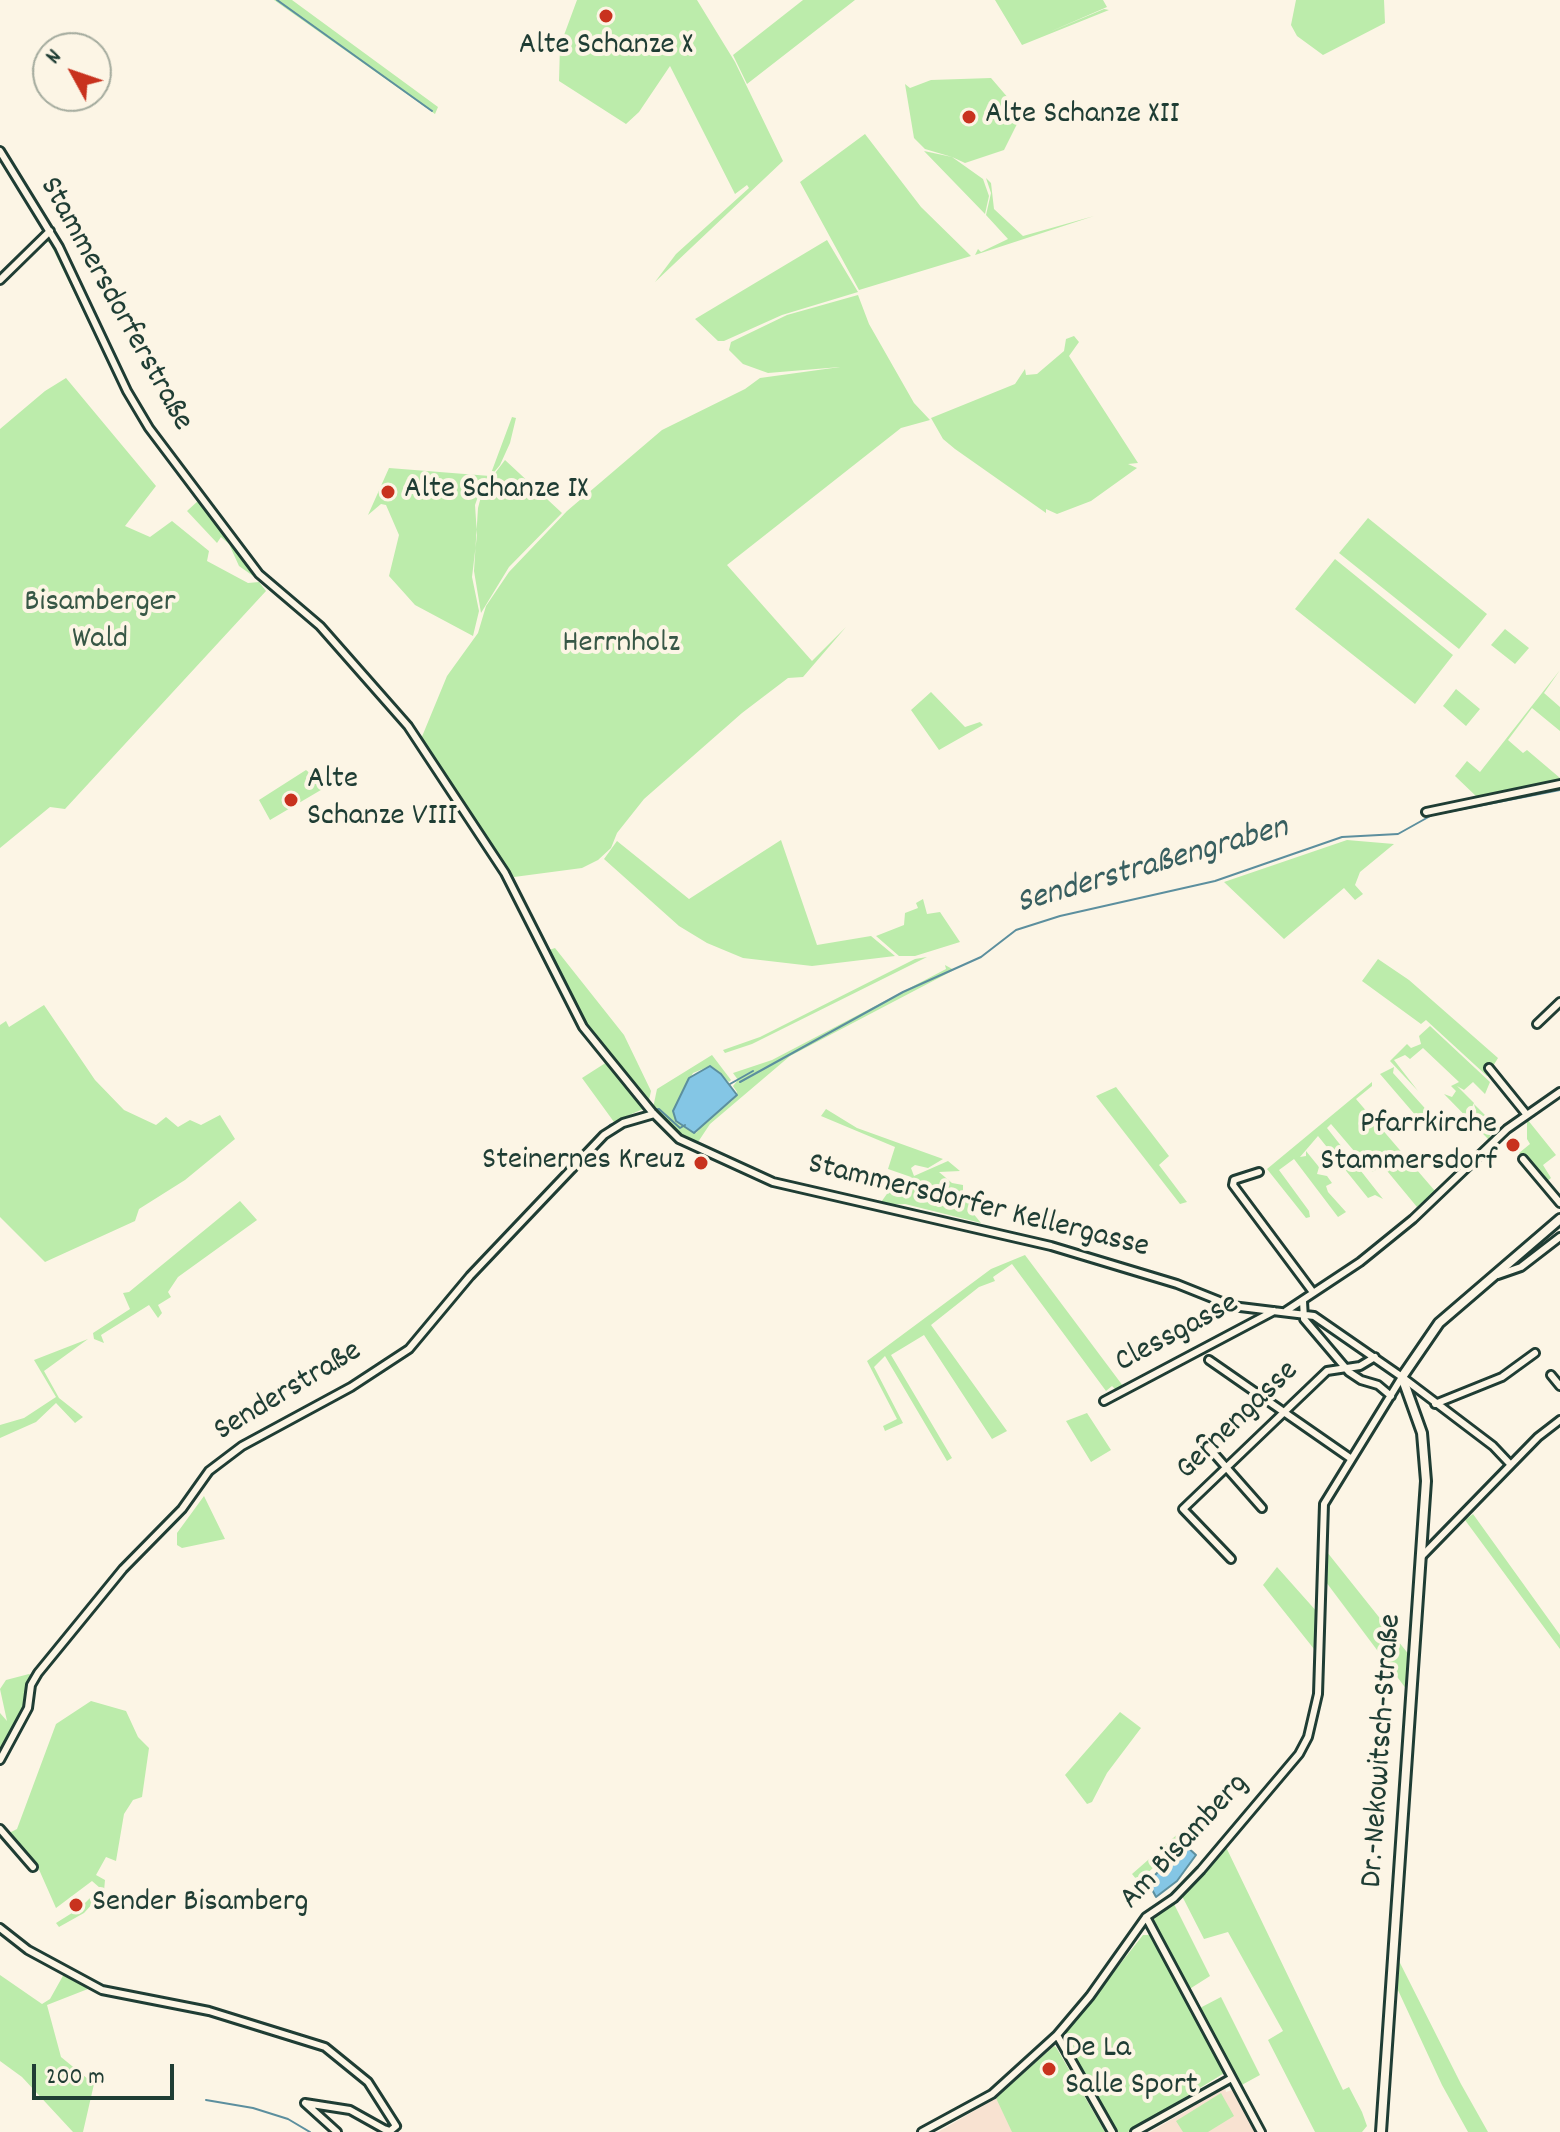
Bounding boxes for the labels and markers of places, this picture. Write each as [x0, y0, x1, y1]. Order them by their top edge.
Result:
marker: Alte Schanze X [597, 7, 615, 25]
place label: Alte Schanze X [519, 29, 693, 67]
place label: Alte Schanze XII [985, 98, 1179, 136]
marker: Alte Schanze XII [960, 108, 978, 126]
place label: Alte Schanze IX [404, 473, 589, 511]
marker: Alte Schanze IX [379, 483, 397, 501]
place label: Alte Schanze VIII [307, 763, 457, 838]
marker: Alte Schanze VIII [282, 791, 300, 809]
place label: Pfarrkirche Stammersdorf [1320, 1108, 1497, 1183]
marker: Pfarrkirche Stammersdorf [1504, 1136, 1522, 1154]
place label: Steinernes Kreuz [482, 1144, 685, 1182]
marker: Steinernes Kreuz [692, 1154, 710, 1172]
place label: Sender Bisamberg [92, 1886, 309, 1924]
marker: Sender Bisamberg [67, 1896, 85, 1914]
place label: De La Salle Sport [1065, 2032, 1198, 2107]
marker: De La Salle Sport [1040, 2060, 1058, 2078]

